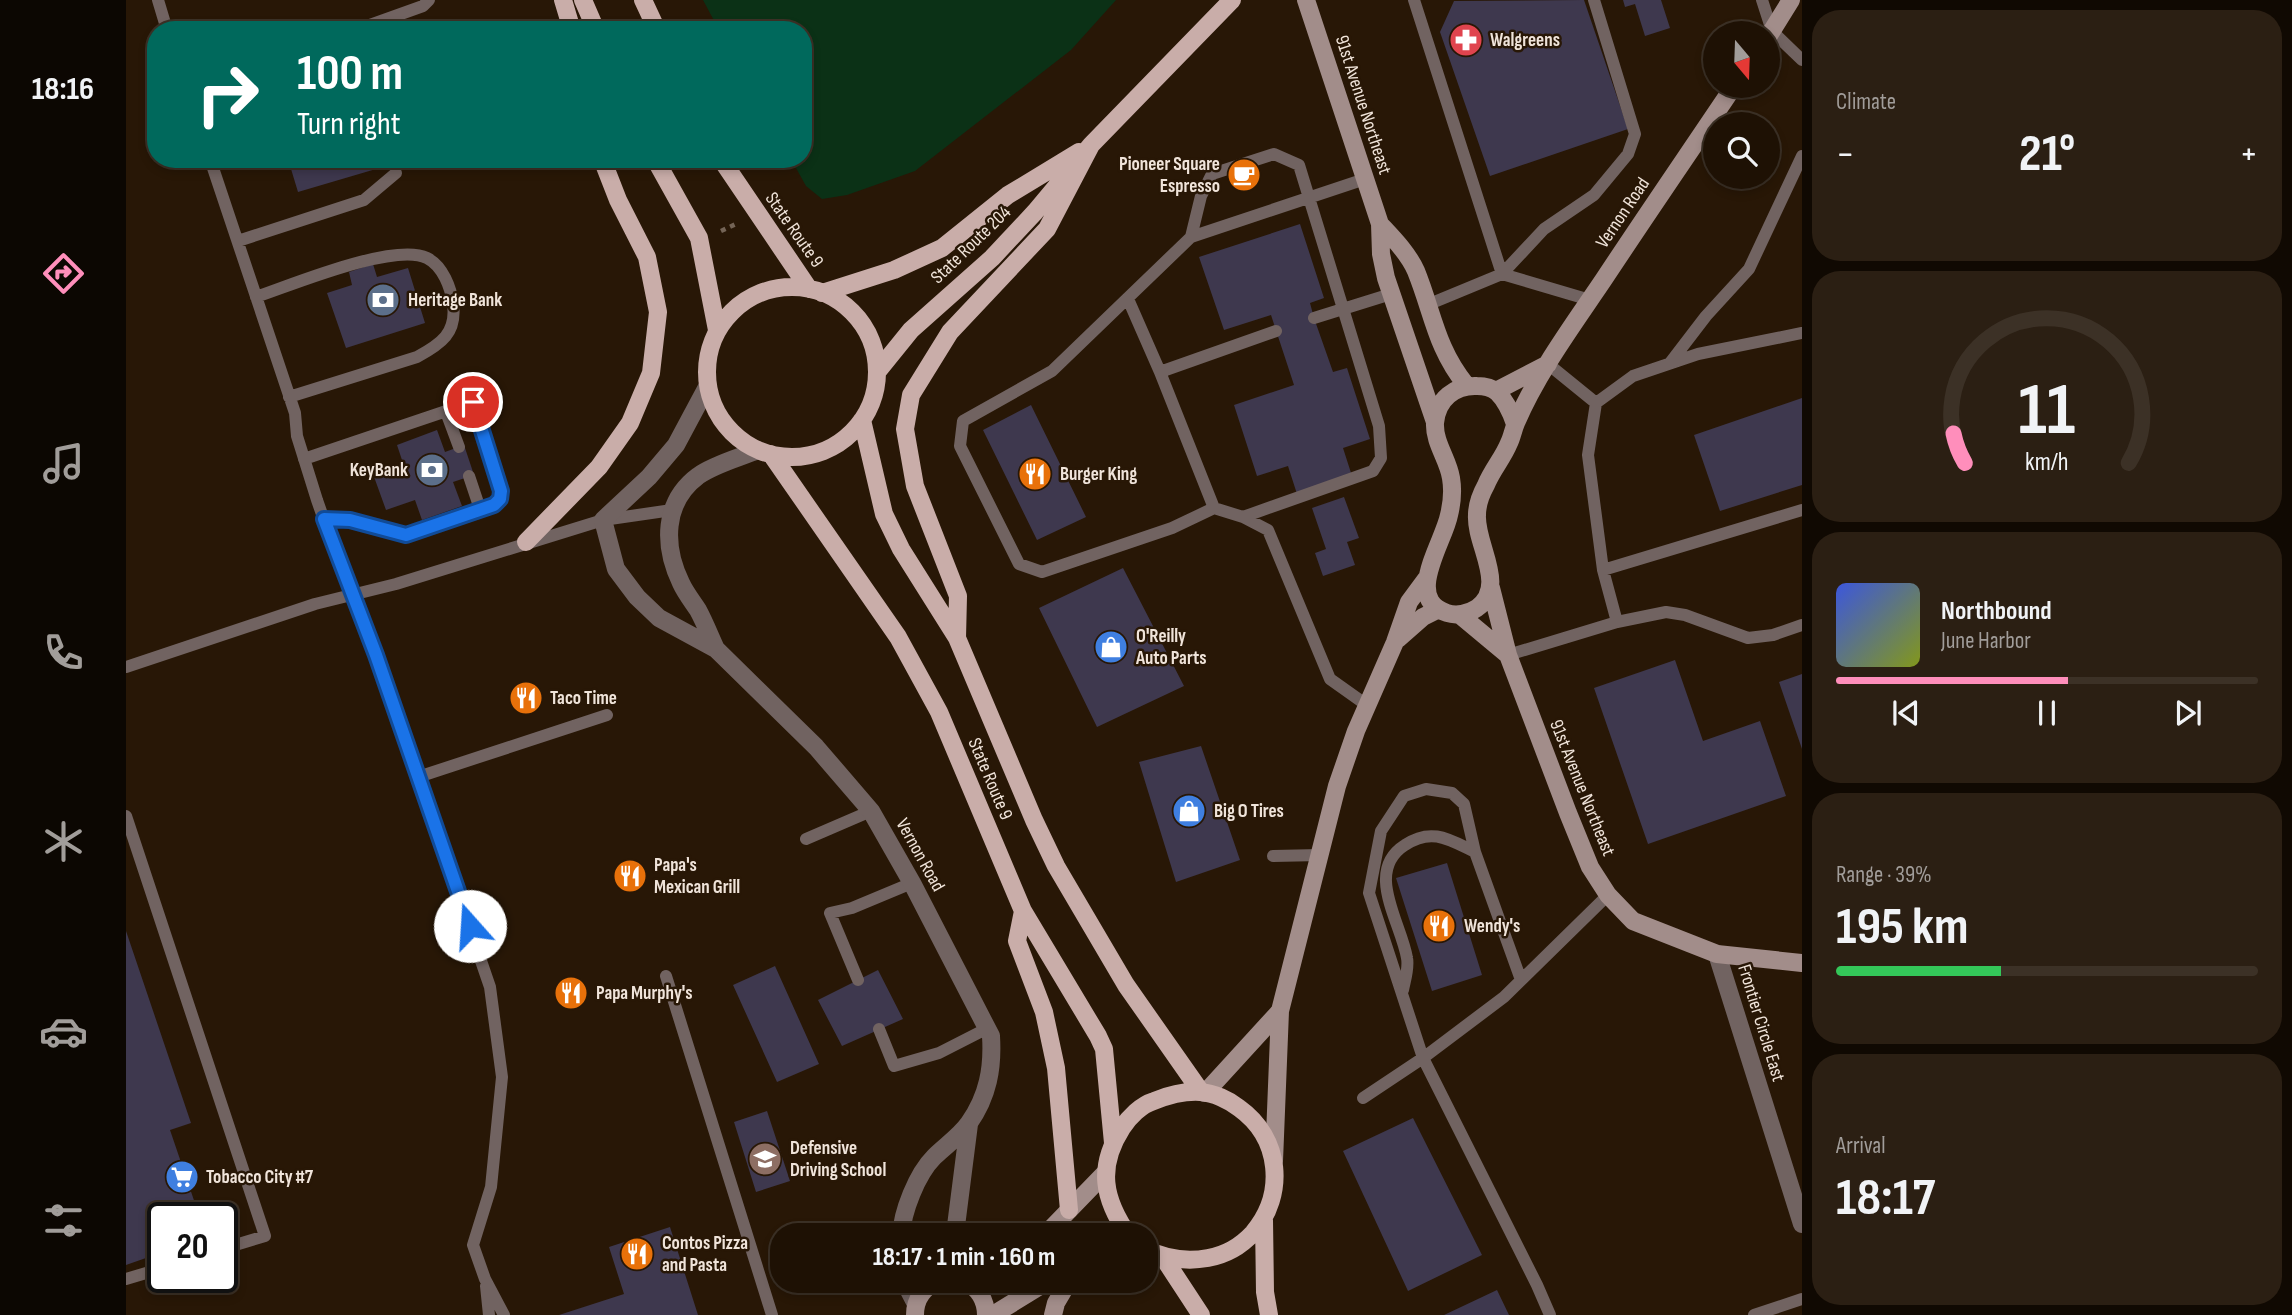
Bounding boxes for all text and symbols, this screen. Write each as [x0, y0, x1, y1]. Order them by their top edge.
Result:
pharmacy icon: Walgreens [1447, 21, 1485, 59]
north arrow [1703, 21, 1780, 98]
map controls [1703, 21, 1780, 189]
place label: Walgreens [1490, 29, 1560, 52]
street label: 91st Avenue Northeast [1330, 33, 1396, 178]
text: 100 m [297, 45, 403, 104]
icon: right [182, 49, 273, 140]
text: 18:16 [32, 70, 94, 109]
text: Climate [1836, 88, 1896, 116]
text: Turn right [297, 105, 401, 144]
button: search [1703, 112, 1780, 189]
text: 21° [2019, 123, 2075, 186]
text: − [1836, 132, 1855, 177]
text: + [2239, 132, 2258, 177]
place label: Pioneer Square Espresso [1119, 153, 1220, 198]
cafe icon: Pioneer Square Espresso [1225, 156, 1263, 194]
street label: Vernon Road [1591, 173, 1655, 253]
street label: State Route 9 [760, 188, 828, 272]
street label: State Route 204 [926, 201, 1016, 289]
icon: directions [39, 249, 88, 298]
bank icon: Heritage Bank [364, 281, 402, 319]
place label: Heritage Bank [408, 289, 502, 312]
text: 11 [2018, 367, 2076, 455]
pin [443, 372, 503, 432]
icon: arrive [454, 383, 492, 421]
icon: music [39, 439, 88, 488]
text: km/h [2025, 446, 2069, 477]
bank icon: KeyBank [413, 451, 451, 489]
restaurant icon: Burger King [1016, 455, 1054, 493]
place label: KeyBank [350, 459, 408, 482]
place label: Burger King [1060, 463, 1137, 486]
text: Northbound [1941, 596, 2052, 627]
place label: O'Reilly Auto Parts [1135, 625, 1207, 670]
text: June Harbor [1941, 627, 2031, 655]
icon: phone [39, 628, 88, 677]
shop icon: O'Reilly Auto Parts [1092, 628, 1130, 666]
restaurant icon: Taco Time [507, 679, 545, 717]
place label: Taco Time [550, 687, 617, 710]
icon: previous [1887, 694, 1925, 732]
icon: pause [2028, 694, 2066, 732]
icon: next [2169, 694, 2207, 732]
street label: 91st Avenue Northeast [1544, 717, 1620, 860]
street label: State Route 9 [963, 735, 1017, 823]
shop icon: Big O Tires [1170, 792, 1208, 830]
place label: Big O Tires [1214, 800, 1284, 823]
street label: Vernon Road [891, 814, 949, 896]
icon: climate [39, 817, 88, 866]
place label: Papa's Mexican Grill [654, 854, 740, 899]
restaurant icon: Papa's Mexican Grill [611, 857, 649, 895]
text: Range · 39% [1836, 861, 1932, 889]
position arrow [433, 889, 507, 963]
text: 195 km [1836, 896, 1968, 959]
restaurant icon: Wendy's [1420, 907, 1458, 945]
place label: Wendy's [1464, 915, 1520, 938]
street label: Frontier Circle East [1732, 962, 1790, 1084]
restaurant icon: Papa Murphy's [552, 974, 590, 1012]
place label: Papa Murphy's [596, 982, 693, 1005]
icon: car [39, 1007, 88, 1056]
text: Arrival [1836, 1132, 1885, 1160]
place label: Defensive Driving School [790, 1137, 886, 1182]
school or university icon: Defensive Driving School [746, 1140, 784, 1178]
supermarket icon: Tobacco City #7 [163, 1158, 201, 1196]
place label: Tobacco City #7 [206, 1166, 314, 1189]
text: 18:17 [1836, 1167, 1935, 1230]
icon: filters [39, 1196, 88, 1245]
speed limit sign: 20 [147, 1202, 238, 1293]
place label: Contos Pizza and Pasta [662, 1232, 748, 1277]
restaurant icon: Contos Pizza and Pasta [618, 1235, 656, 1273]
text: 18:17 · 1 min · 160 m [873, 1242, 1055, 1273]

